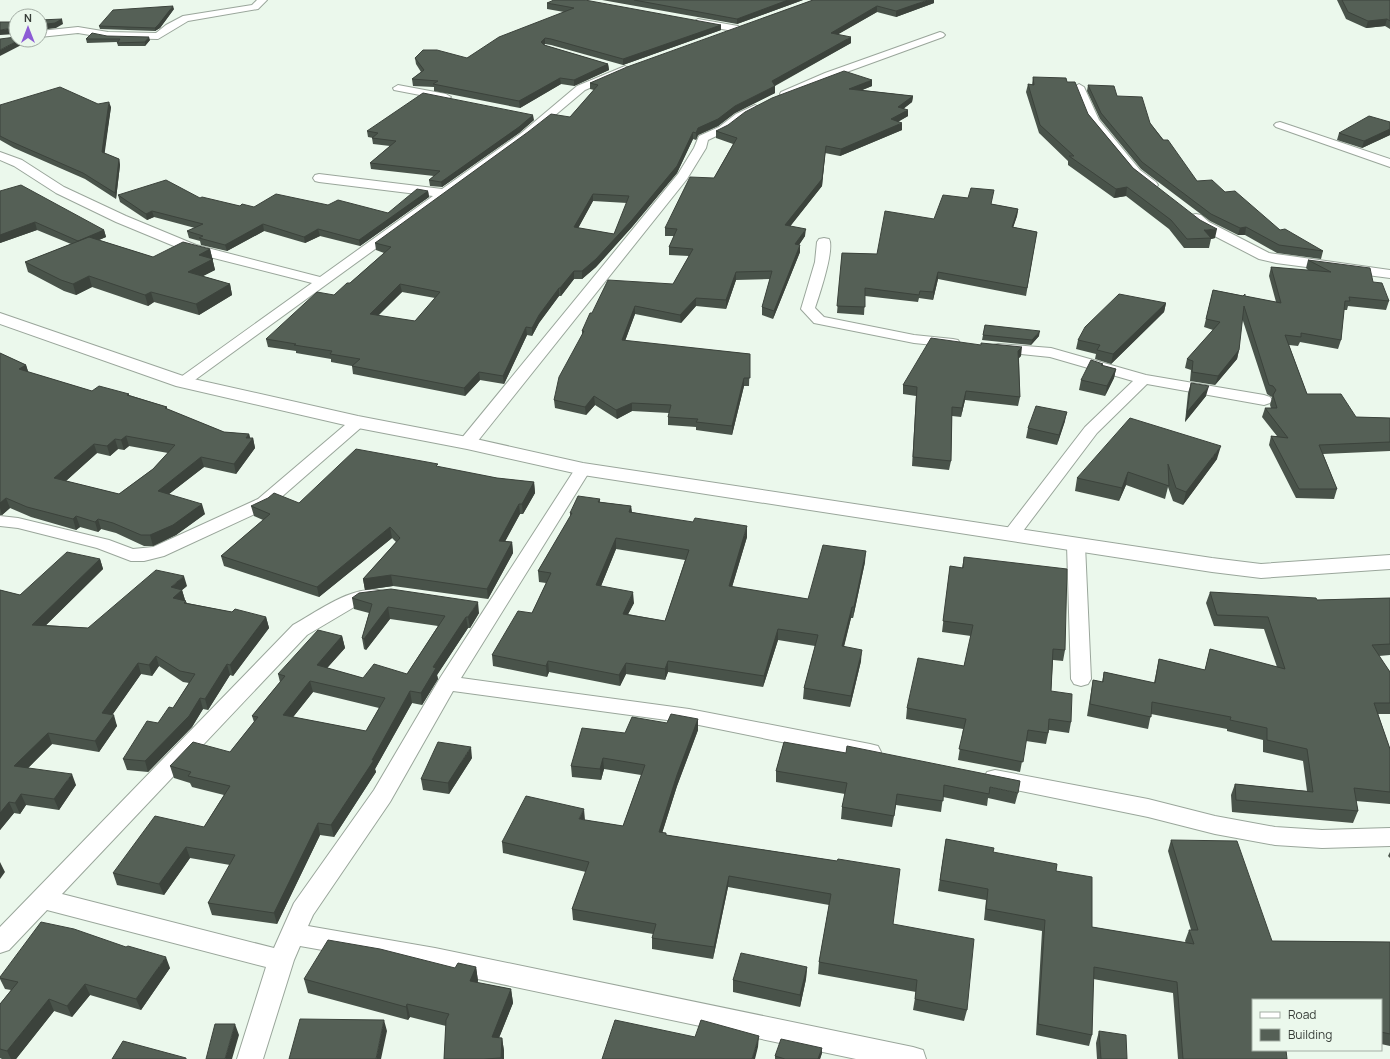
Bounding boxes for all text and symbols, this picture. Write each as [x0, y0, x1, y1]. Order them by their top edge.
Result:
north arrow [8, 8, 48, 48]
text: N [24, 10, 32, 25]
legend [1252, 999, 1382, 1051]
text: Road [1288, 1006, 1316, 1023]
text: Building [1288, 1026, 1332, 1043]

